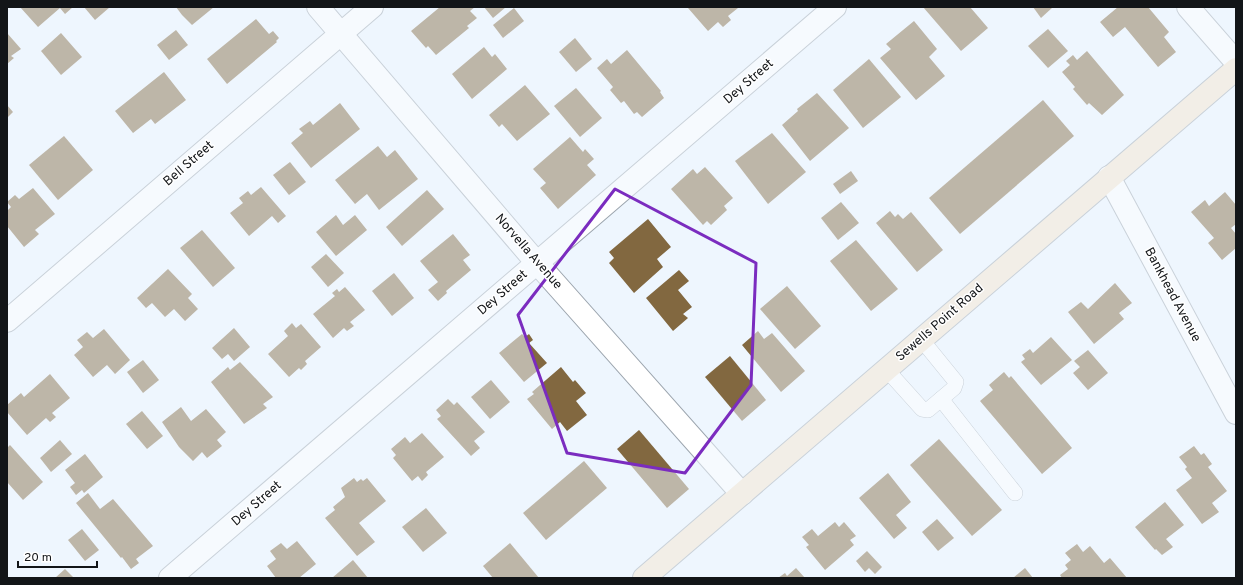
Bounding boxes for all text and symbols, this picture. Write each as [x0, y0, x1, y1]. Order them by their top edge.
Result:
street label: Dey Street [721, 56, 777, 108]
street label: Bell Street [161, 138, 217, 190]
street label: Norvella Avenue [491, 211, 565, 293]
street label: Bankhead Avenue [1140, 245, 1204, 345]
street label: Dey Street [475, 267, 531, 319]
street label: Sewells Point Road [893, 281, 987, 365]
street label: Dey Street [229, 478, 285, 530]
scale bar [18, 543, 97, 569]
text: 20 m [24, 550, 52, 566]

